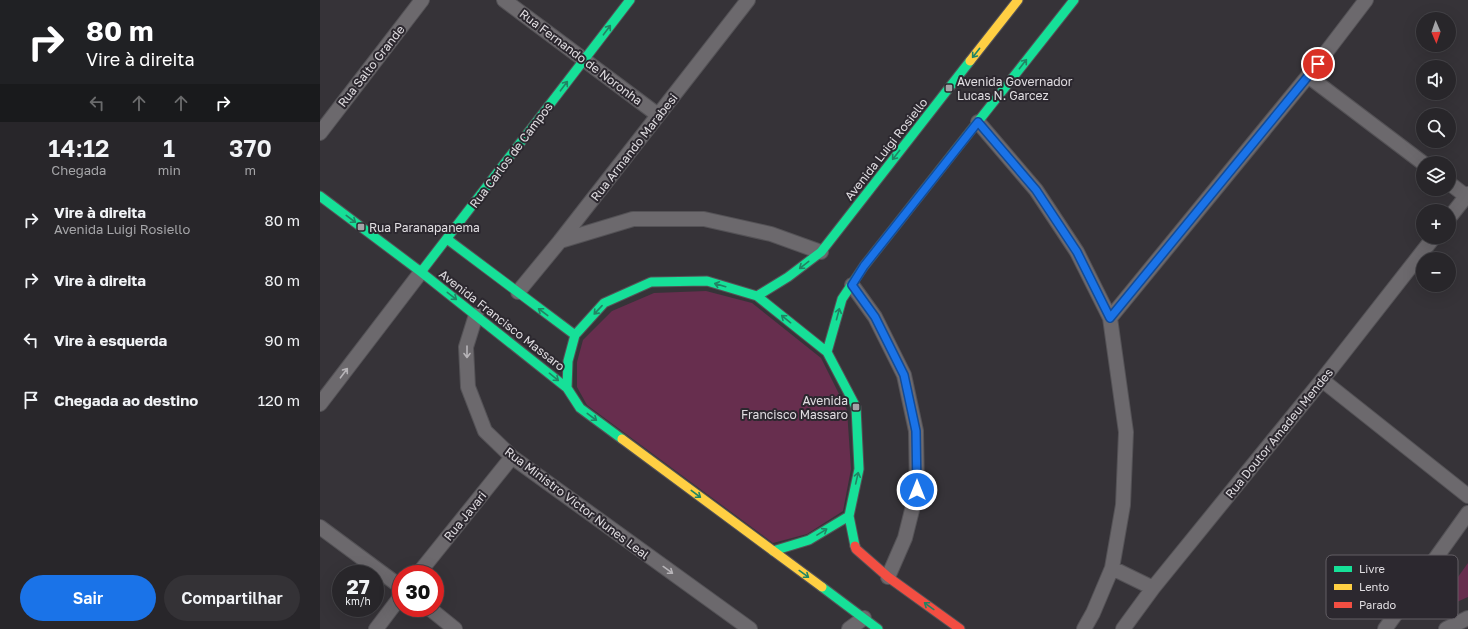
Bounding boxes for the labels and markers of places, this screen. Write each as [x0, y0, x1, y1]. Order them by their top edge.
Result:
pin [1301, 47, 1335, 81]
place label: Avenida Governador Lucas N. Garcez [957, 74, 1073, 103]
marker: Avenida Governador Lucas N. Garcez [944, 83, 954, 93]
place label: Rua Paranapanema [369, 220, 480, 235]
marker: Rua Paranapanema [356, 222, 366, 232]
place label: Avenida Francisco Massaro [741, 393, 848, 422]
marker: Avenida Francisco Massaro [851, 402, 861, 412]

